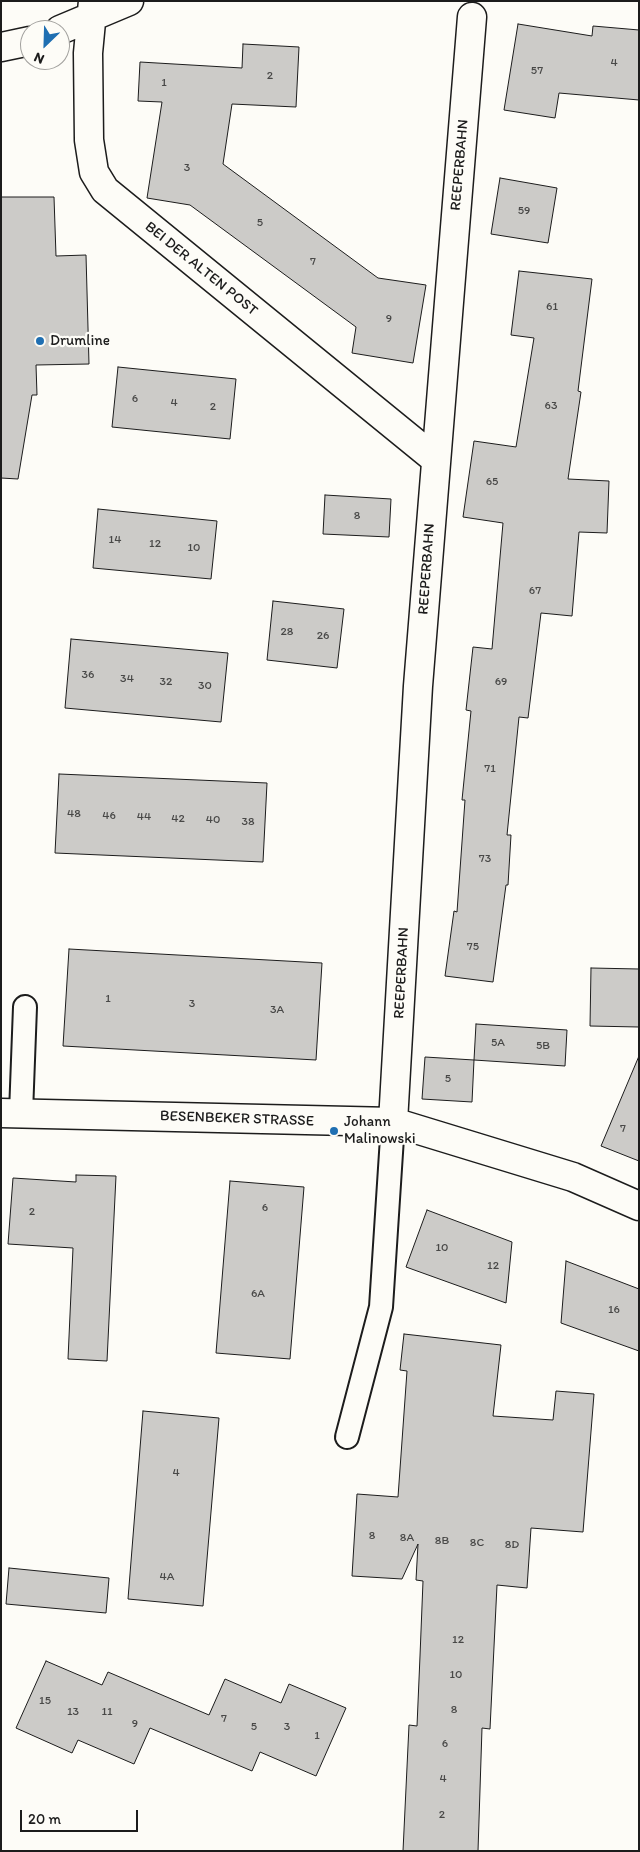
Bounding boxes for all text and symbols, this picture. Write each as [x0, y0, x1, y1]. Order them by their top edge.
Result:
north arrow [20, 20, 70, 70]
text: N [31, 49, 47, 68]
house number: 4 [610, 56, 618, 70]
house number: 57 [531, 64, 543, 78]
house number: 2 [267, 69, 273, 83]
house number: 1 [161, 76, 167, 90]
street label: REEPERBAHN [447, 119, 473, 211]
house number: 3 [184, 161, 190, 175]
house number: 59 [518, 204, 530, 218]
house number: 5 [257, 216, 263, 230]
street label: BEI DER ALTEN POST [141, 218, 261, 320]
house number: 7 [310, 255, 316, 269]
house number: 61 [546, 300, 558, 314]
house number: 9 [386, 312, 392, 326]
place label: Drumline [50, 332, 110, 350]
marker: Drumline [34, 335, 46, 347]
house number: 6 [132, 392, 138, 406]
house number: 4 [170, 396, 178, 410]
house number: 63 [545, 399, 557, 413]
house number: 2 [210, 400, 216, 414]
house number: 65 [486, 475, 498, 489]
house number: 8 [354, 509, 360, 523]
street label: REEPERBAHN [415, 523, 439, 615]
house number: 14 [109, 533, 121, 547]
house number: 12 [149, 537, 161, 551]
house number: 10 [188, 541, 200, 555]
house number: 67 [529, 584, 541, 598]
house number: 28 [281, 625, 293, 639]
house number: 26 [317, 629, 329, 643]
house number: 36 [82, 668, 94, 682]
house number: 34 [120, 672, 134, 686]
house number: 32 [160, 675, 172, 689]
house number: 69 [495, 675, 507, 689]
house number: 30 [198, 679, 212, 693]
house number: 71 [484, 762, 496, 776]
house number: 48 [67, 807, 81, 821]
house number: 46 [102, 809, 116, 823]
house number: 44 [137, 810, 151, 824]
house number: 42 [171, 812, 185, 826]
house number: 40 [206, 813, 220, 827]
house number: 38 [241, 815, 255, 829]
house number: 73 [479, 852, 491, 866]
street label: REEPERBAHN [391, 927, 413, 1019]
house number: 75 [467, 940, 479, 954]
house number: 1 [105, 992, 111, 1006]
house number: 3 [189, 997, 195, 1011]
house number: 3A [270, 1003, 284, 1017]
house number: 5A [491, 1036, 505, 1050]
house number: 5B [536, 1039, 550, 1053]
house number: 5 [445, 1072, 451, 1086]
street label: BESENBEKER STRASSE [160, 1107, 314, 1131]
place label: Johann Malinowski [344, 1113, 416, 1148]
house number: 7 [620, 1122, 626, 1136]
marker: Johann Malinowski [328, 1125, 340, 1137]
house number: 6 [262, 1201, 268, 1215]
house number: 2 [29, 1205, 35, 1219]
house number: 10 [436, 1241, 448, 1255]
house number: 12 [487, 1259, 499, 1273]
house number: 6A [251, 1287, 265, 1301]
house number: 16 [608, 1303, 620, 1317]
house number: 4 [172, 1466, 180, 1480]
house number: 8 [369, 1529, 375, 1543]
house number: 8A [400, 1531, 414, 1545]
house number: 8B [435, 1534, 449, 1548]
house number: 8C [470, 1536, 484, 1550]
house number: 8D [505, 1538, 519, 1552]
house number: 4A [160, 1570, 174, 1584]
house number: 12 [452, 1633, 464, 1647]
house number: 10 [450, 1668, 462, 1682]
house number: 15 [39, 1694, 51, 1708]
house number: 8 [451, 1703, 457, 1717]
house number: 13 [67, 1705, 79, 1719]
house number: 11 [101, 1705, 113, 1719]
house number: 7 [221, 1712, 227, 1726]
house number: 9 [132, 1717, 138, 1731]
house number: 5 [251, 1720, 257, 1734]
house number: 3 [284, 1720, 290, 1734]
house number: 1 [314, 1729, 320, 1743]
house number: 6 [442, 1737, 448, 1751]
house number: 4 [439, 1772, 447, 1786]
scale bar [22, 1800, 140, 1832]
house number: 2 [439, 1808, 445, 1822]
text: 20 m [28, 1810, 61, 1828]

